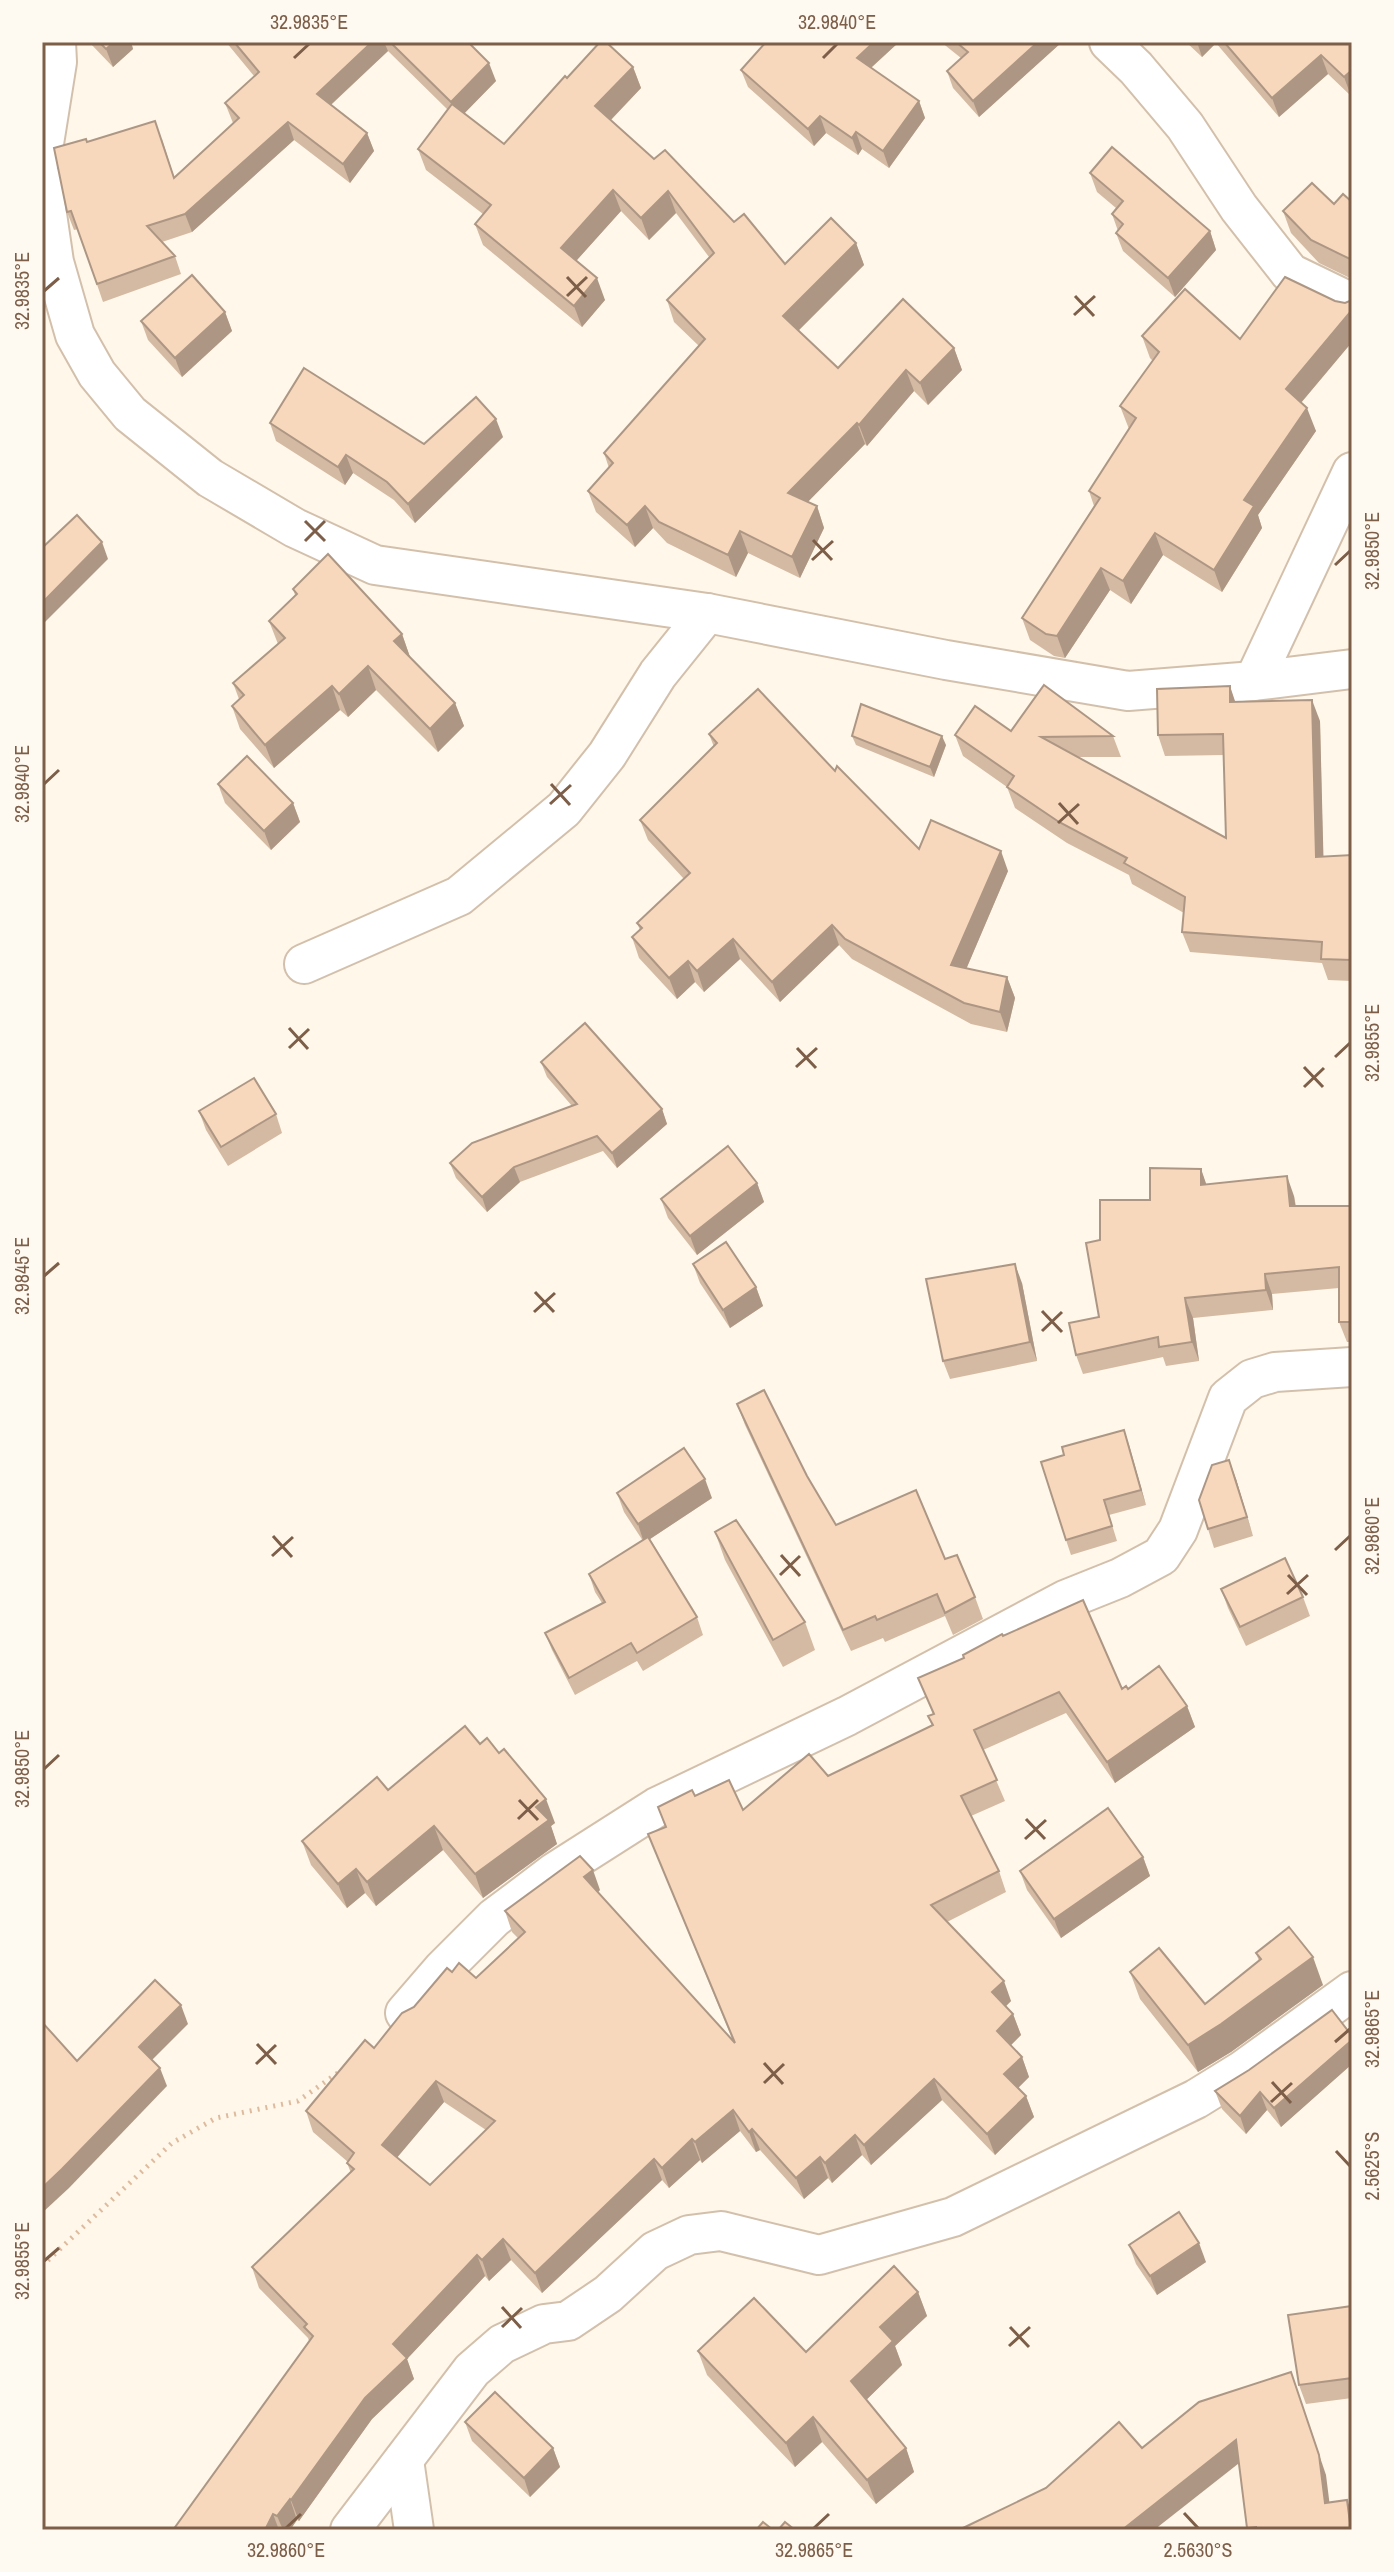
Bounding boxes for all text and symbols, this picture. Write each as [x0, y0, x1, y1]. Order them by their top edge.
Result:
text: 32.9835°E [270, 8, 348, 35]
text: 32.9840°E [798, 8, 876, 35]
text: 32.9835°E [8, 252, 35, 330]
text: 32.9850°E [1358, 512, 1385, 590]
text: 32.9840°E [8, 745, 35, 823]
text: 32.9855°E [1358, 1004, 1385, 1082]
text: 32.9845°E [8, 1237, 35, 1315]
text: 32.9860°E [1358, 1497, 1385, 1575]
text: 32.9850°E [8, 1730, 35, 1808]
text: 32.9865°E [1358, 1990, 1385, 2068]
text: 2.5625°S [1358, 2131, 1385, 2201]
text: 32.9855°E [8, 2222, 35, 2300]
text: 32.9860°E [247, 2536, 325, 2563]
text: 32.9865°E [775, 2536, 853, 2563]
text: 2.5630°S [1163, 2536, 1233, 2563]

